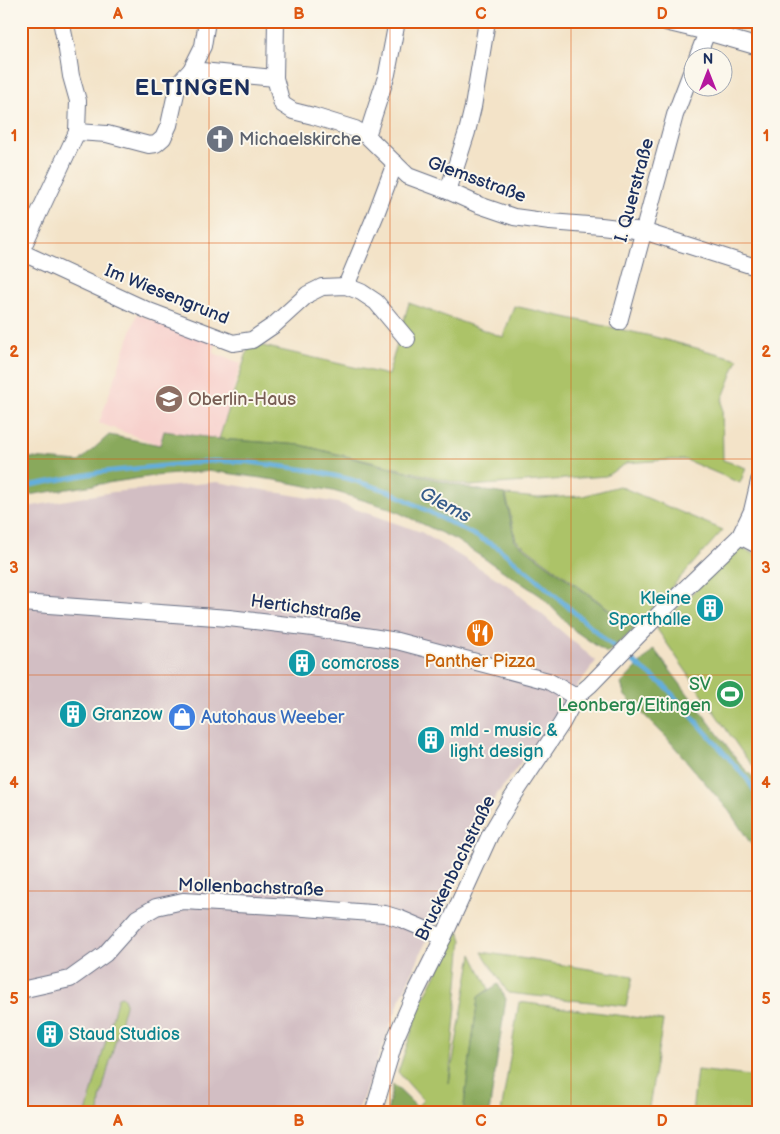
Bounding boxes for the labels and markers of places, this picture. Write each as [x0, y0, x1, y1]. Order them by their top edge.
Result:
church icon: Michaelskirche [205, 124, 235, 154]
place label: Michaelskirche [239, 129, 362, 150]
school or university icon: Oberlin-Haus [154, 384, 184, 414]
place label: Oberlin-Haus [188, 389, 296, 410]
place label: Kleine Sporthalle [609, 588, 691, 630]
building icon: Kleine Sporthalle [695, 593, 725, 623]
restaurant icon: Panther Pizza [465, 618, 495, 648]
building icon: comcross [287, 648, 317, 678]
place label: Panther Pizza [424, 651, 536, 672]
place label: comcross [321, 653, 400, 674]
place label: SV Leonberg/Eltingen [557, 674, 711, 716]
sports icon: SV Leonberg/Eltingen [715, 679, 745, 709]
building icon: Granzow [58, 699, 88, 729]
shop icon: Autohaus Weeber [167, 702, 197, 732]
place label: Granzow [92, 704, 163, 725]
place label: Autohaus Weeber [201, 707, 345, 728]
place label: mld - music & light design [450, 720, 558, 762]
building icon: mld - music & light design [416, 725, 446, 755]
building icon: Staud Studios [35, 1019, 65, 1049]
place label: Staud Studios [69, 1024, 180, 1045]

